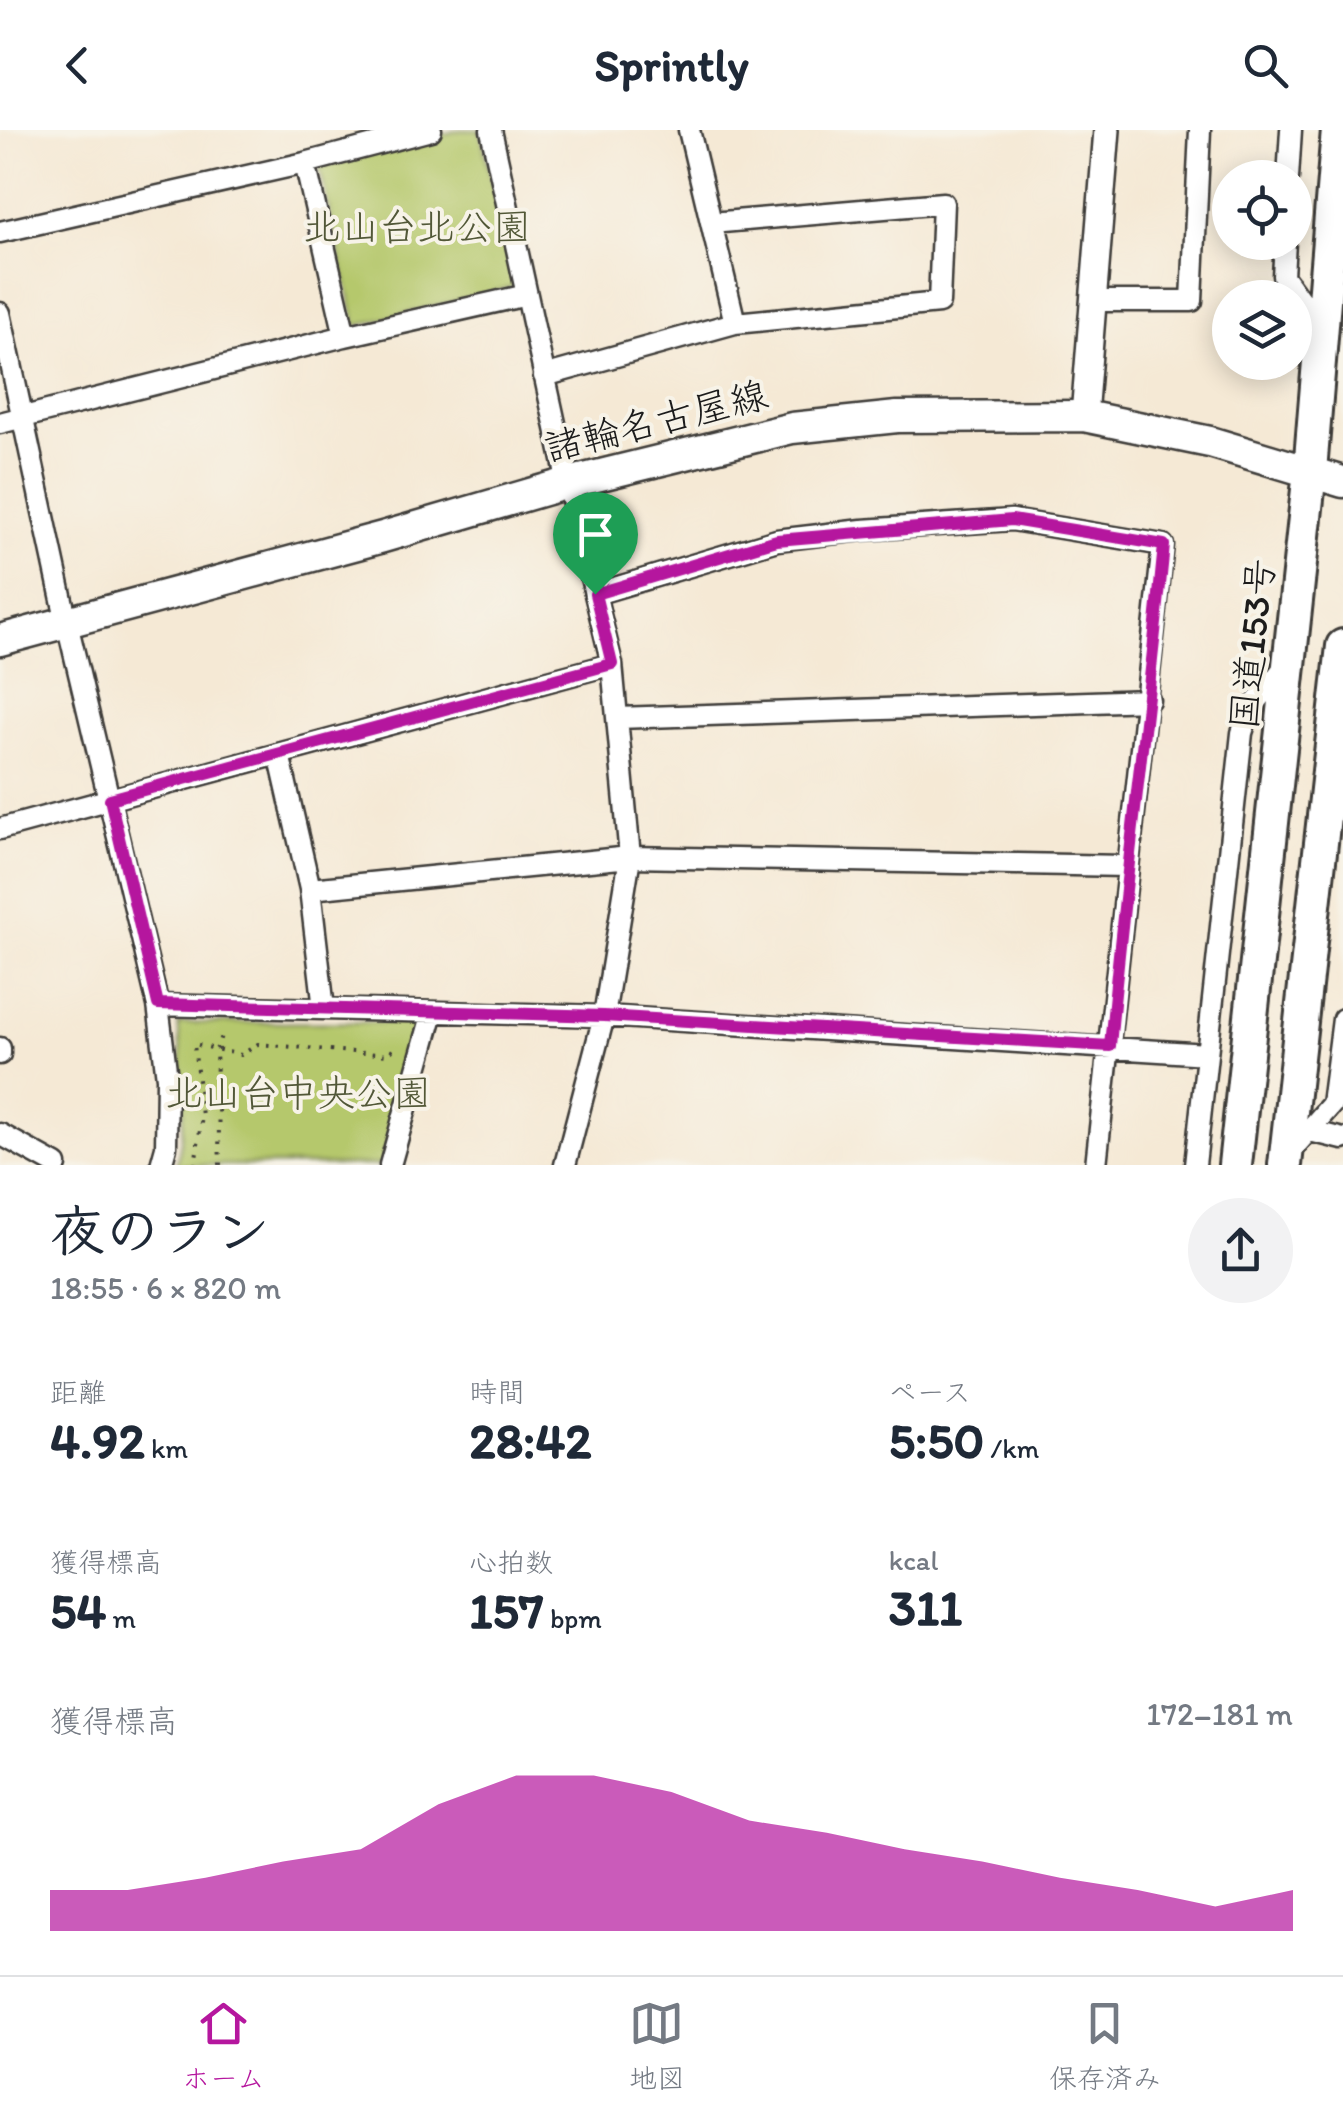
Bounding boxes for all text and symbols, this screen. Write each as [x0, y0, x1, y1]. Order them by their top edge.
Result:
icon: back [50, 38, 105, 93]
text: Sprintly [594, 38, 749, 92]
icon: search [1238, 38, 1293, 93]
map controls [1212, 160, 1312, 380]
button: locate [1212, 160, 1312, 260]
park label: 北山台北公園 [303, 204, 531, 250]
button: layers [1212, 280, 1312, 380]
street label: 諸輪名古屋線 [540, 371, 772, 471]
pin [553, 492, 638, 595]
icon: arrive [568, 507, 623, 562]
street label: 国道153号 [1220, 556, 1284, 732]
park label: 北山台中央公園 [165, 1070, 431, 1116]
text: 夜のラン [50, 1198, 270, 1264]
button: share [1188, 1198, 1293, 1303]
text: 18:55 · 6 × 820 m [50, 1269, 281, 1307]
text: 距離 [50, 1375, 106, 1409]
text: 時間 [469, 1375, 525, 1409]
text: ペース [889, 1375, 971, 1409]
text: 4.92 [50, 1410, 145, 1471]
text: 28:42 [469, 1410, 592, 1471]
text: 5:50 [889, 1410, 984, 1471]
text: km [145, 1431, 188, 1465]
text: /km [984, 1431, 1039, 1465]
text: kcal [889, 1543, 938, 1577]
text: 獲得標高 [50, 1545, 162, 1579]
text: 心拍数 [469, 1545, 553, 1579]
text: 311 [889, 1577, 962, 1638]
text: 54 [50, 1580, 106, 1641]
text: 157 [469, 1580, 544, 1641]
text: m [106, 1601, 136, 1635]
text: bpm [544, 1601, 602, 1635]
text: 172–181 m [1146, 1695, 1293, 1733]
text: 獲得標高 [50, 1702, 178, 1740]
tab: ホーム [182, 1996, 265, 2096]
tab: 地図 [629, 1996, 685, 2096]
tab: 保存済み [1049, 1996, 1161, 2096]

